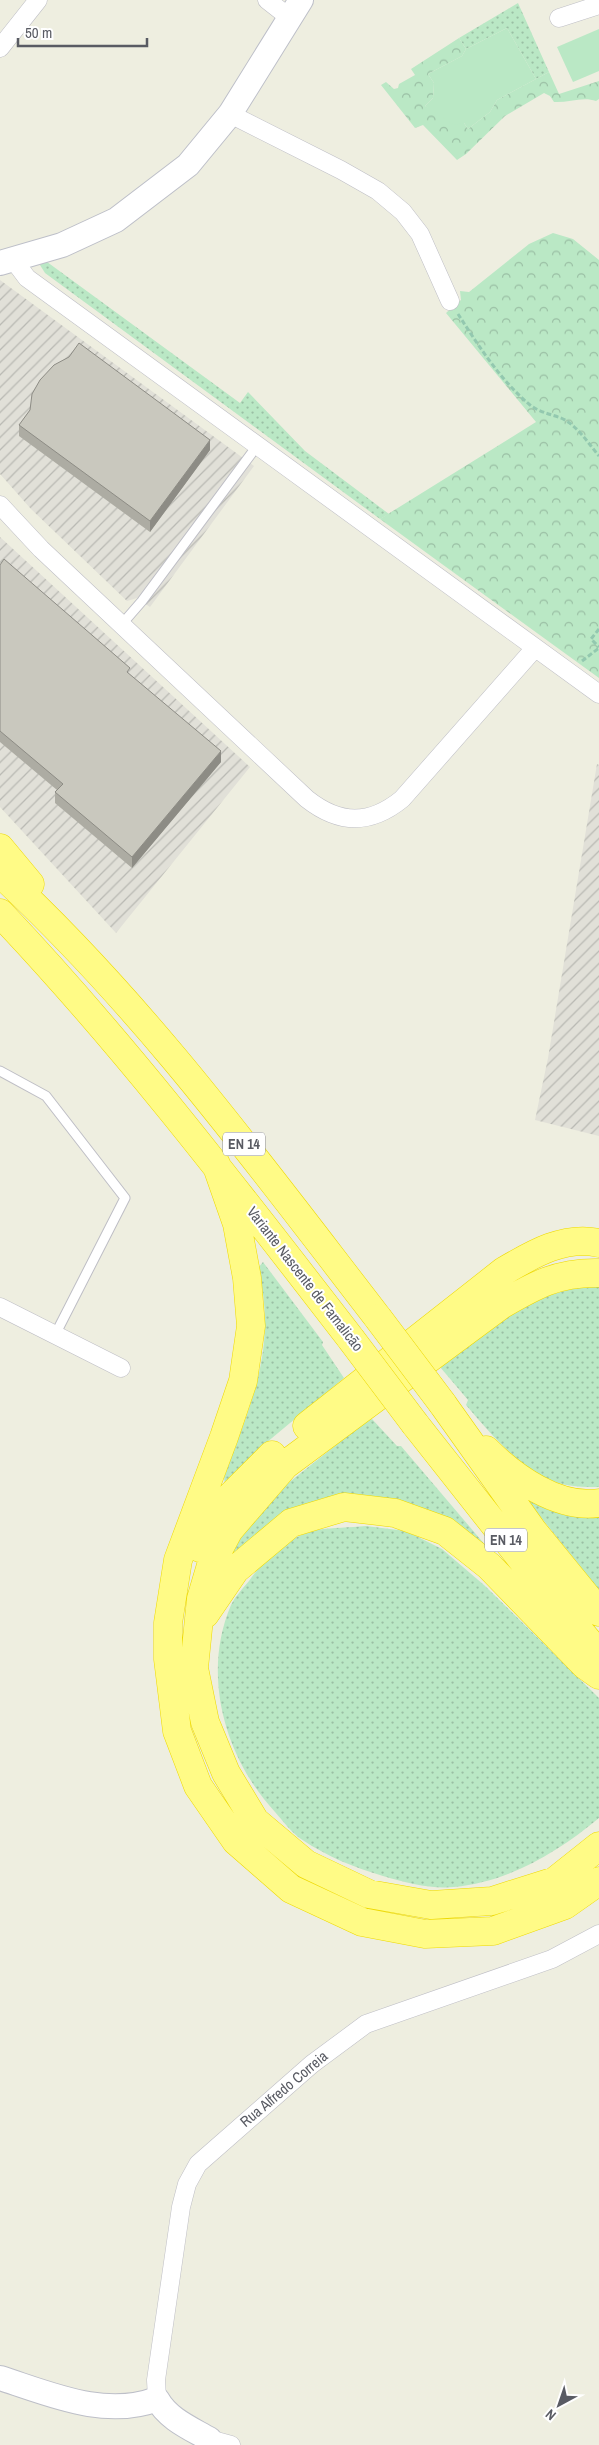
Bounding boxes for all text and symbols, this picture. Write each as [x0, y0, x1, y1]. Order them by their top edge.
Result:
scale bar [18, 15, 146, 47]
text: 50 m [25, 22, 52, 43]
road number: EN 14 [223, 1132, 265, 1156]
street label: Variante Nascente de Famalicão [242, 1202, 369, 1356]
road number: EN 14 [485, 1528, 527, 1552]
street label: Rua Alfredo Correia [235, 2046, 332, 2132]
north arrow [534, 2380, 584, 2430]
text: N [542, 2405, 560, 2425]

